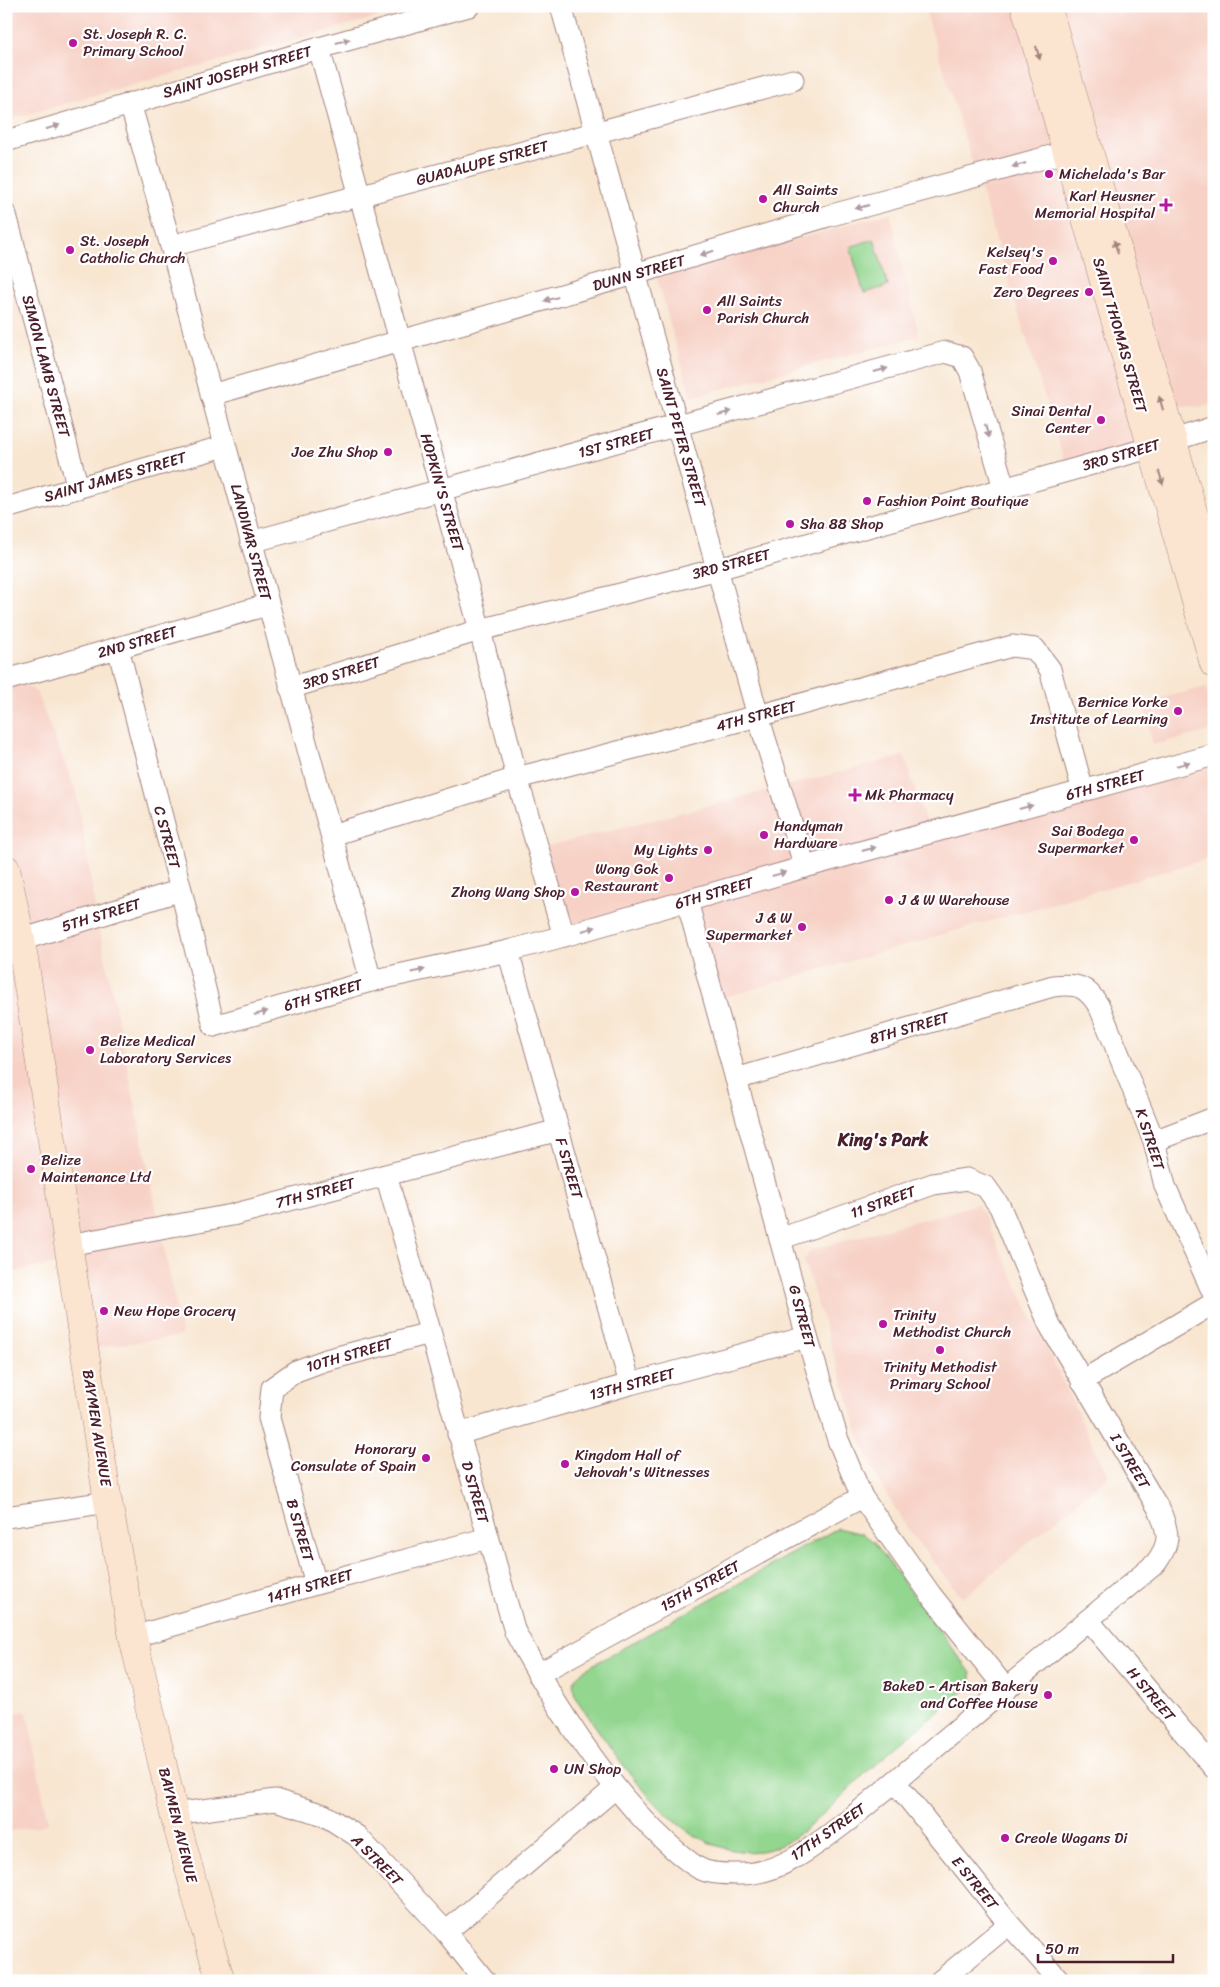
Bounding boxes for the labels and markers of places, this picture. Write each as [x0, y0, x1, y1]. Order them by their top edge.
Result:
place label: St. Joseph R. C. Primary School [83, 21, 188, 64]
marker: St. Joseph R. C. Primary School [67, 37, 79, 49]
place label: Michelada's Bar [1059, 161, 1166, 187]
marker: Michelada's Bar [1043, 168, 1055, 180]
place label: All Saints Church [772, 177, 838, 220]
place label: Karl Heusner Memorial Hospital [1035, 183, 1156, 226]
marker: All Saints Church [757, 193, 769, 205]
marker: Karl Heusner Memorial Hospital [1159, 198, 1173, 212]
place label: St. Joseph Catholic Church [80, 228, 186, 271]
place label: Kelsey's Fast Food [979, 239, 1044, 282]
marker: St. Joseph Catholic Church [64, 244, 76, 256]
marker: Kelsey's Fast Food [1047, 255, 1059, 267]
place label: Zero Degrees [993, 279, 1079, 305]
marker: Zero Degrees [1083, 286, 1095, 298]
place label: All Saints Parish Church [716, 288, 809, 331]
marker: All Saints Parish Church [701, 304, 713, 316]
place label: Sinai Dental Center [1011, 398, 1092, 441]
marker: Sinai Dental Center [1095, 414, 1107, 426]
place label: Joe Zhu Shop [291, 439, 378, 465]
marker: Joe Zhu Shop [382, 446, 394, 458]
place label: Fashion Point Boutique [877, 488, 1029, 514]
marker: Fashion Point Boutique [861, 495, 873, 507]
place label: Sha 88 Shop [800, 511, 884, 537]
marker: Sha 88 Shop [784, 518, 796, 530]
place label: Bernice Yorke Institute of Learning [1029, 689, 1168, 732]
marker: Bernice Yorke Institute of Learning [1172, 705, 1184, 717]
place label: Mk Pharmacy [865, 782, 954, 808]
marker: Mk Pharmacy [849, 789, 861, 801]
place label: Handyman Hardware [774, 813, 843, 856]
place label: Sai Bodega Supermarket [1038, 818, 1125, 861]
marker: Handyman Hardware [758, 829, 770, 841]
marker: Sai Bodega Supermarket [1128, 834, 1140, 846]
place label: My Lights [634, 837, 698, 863]
marker: My Lights [702, 844, 714, 856]
place label: Wong Gok Restaurant [585, 856, 659, 899]
marker: Wong Gok Restaurant [663, 872, 675, 884]
place label: Zhong Wang Shop [451, 879, 565, 905]
marker: Zhong Wang Shop [569, 886, 581, 898]
place label: J & W Warehouse [898, 887, 1010, 913]
marker: J & W Warehouse [883, 894, 895, 906]
place label: J & W Supermarket [706, 905, 793, 948]
marker: J & W Supermarket [796, 921, 808, 933]
place label: Belize Medical Laboratory Services [100, 1028, 232, 1071]
marker: Belize Medical Laboratory Services [84, 1044, 96, 1056]
place label: Belize Maintenance Ltd [41, 1147, 152, 1190]
marker: Belize Maintenance Ltd [25, 1163, 37, 1175]
place label: New Hope Grocery [114, 1298, 236, 1324]
place label: Trinity Methodist Church [893, 1302, 1011, 1345]
marker: New Hope Grocery [98, 1305, 110, 1317]
marker: Trinity Methodist Church [877, 1318, 889, 1330]
marker: Trinity Methodist Primary School [934, 1344, 946, 1356]
place label: Trinity Methodist Primary School [883, 1354, 998, 1397]
place label: Honorary Consulate of Spain [291, 1436, 416, 1479]
place label: Kingdom Hall of Jehovah's Witnesses [574, 1442, 710, 1485]
marker: Honorary Consulate of Spain [420, 1452, 432, 1464]
marker: Kingdom Hall of Jehovah's Witnesses [559, 1458, 571, 1470]
place label: BakeD - Artisan Bakery and Coffee House [883, 1673, 1038, 1716]
marker: BakeD - Artisan Bakery and Coffee House [1042, 1689, 1054, 1701]
place label: UN Shop [564, 1756, 621, 1782]
marker: UN Shop [548, 1763, 560, 1775]
place label: Creole Wagans Di [1015, 1825, 1128, 1851]
marker: Creole Wagans Di [999, 1832, 1011, 1844]

